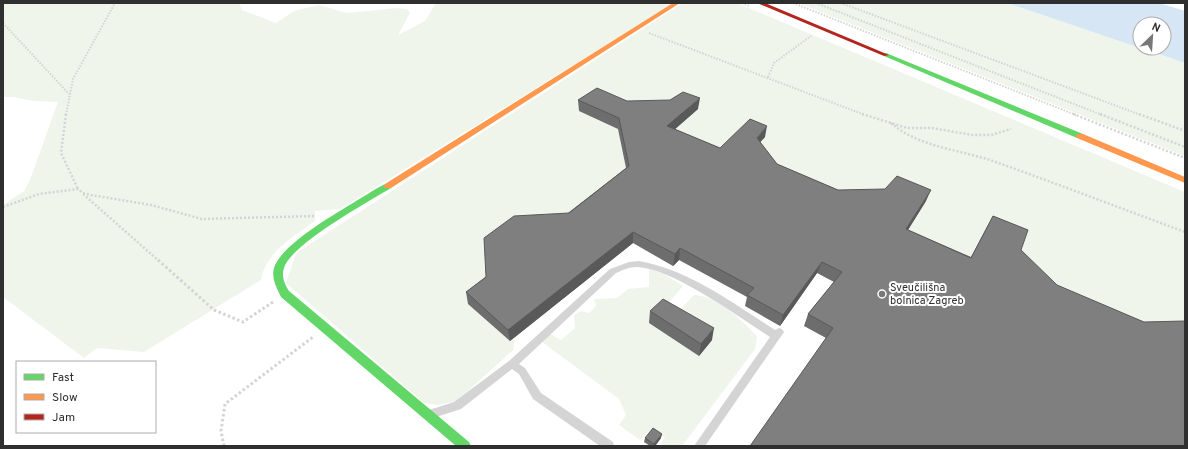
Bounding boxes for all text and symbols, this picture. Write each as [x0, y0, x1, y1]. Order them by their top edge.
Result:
north arrow [1132, 16, 1172, 56]
text: N [1149, 20, 1162, 36]
place label: Sveučilišna bolnica Zagreb [890, 281, 964, 308]
marker: Sveučilišna bolnica Zagreb [877, 289, 887, 299]
legend [16, 361, 156, 433]
text: Fast [52, 370, 74, 386]
text: Slow [52, 390, 78, 406]
text: Jam [52, 410, 75, 426]

